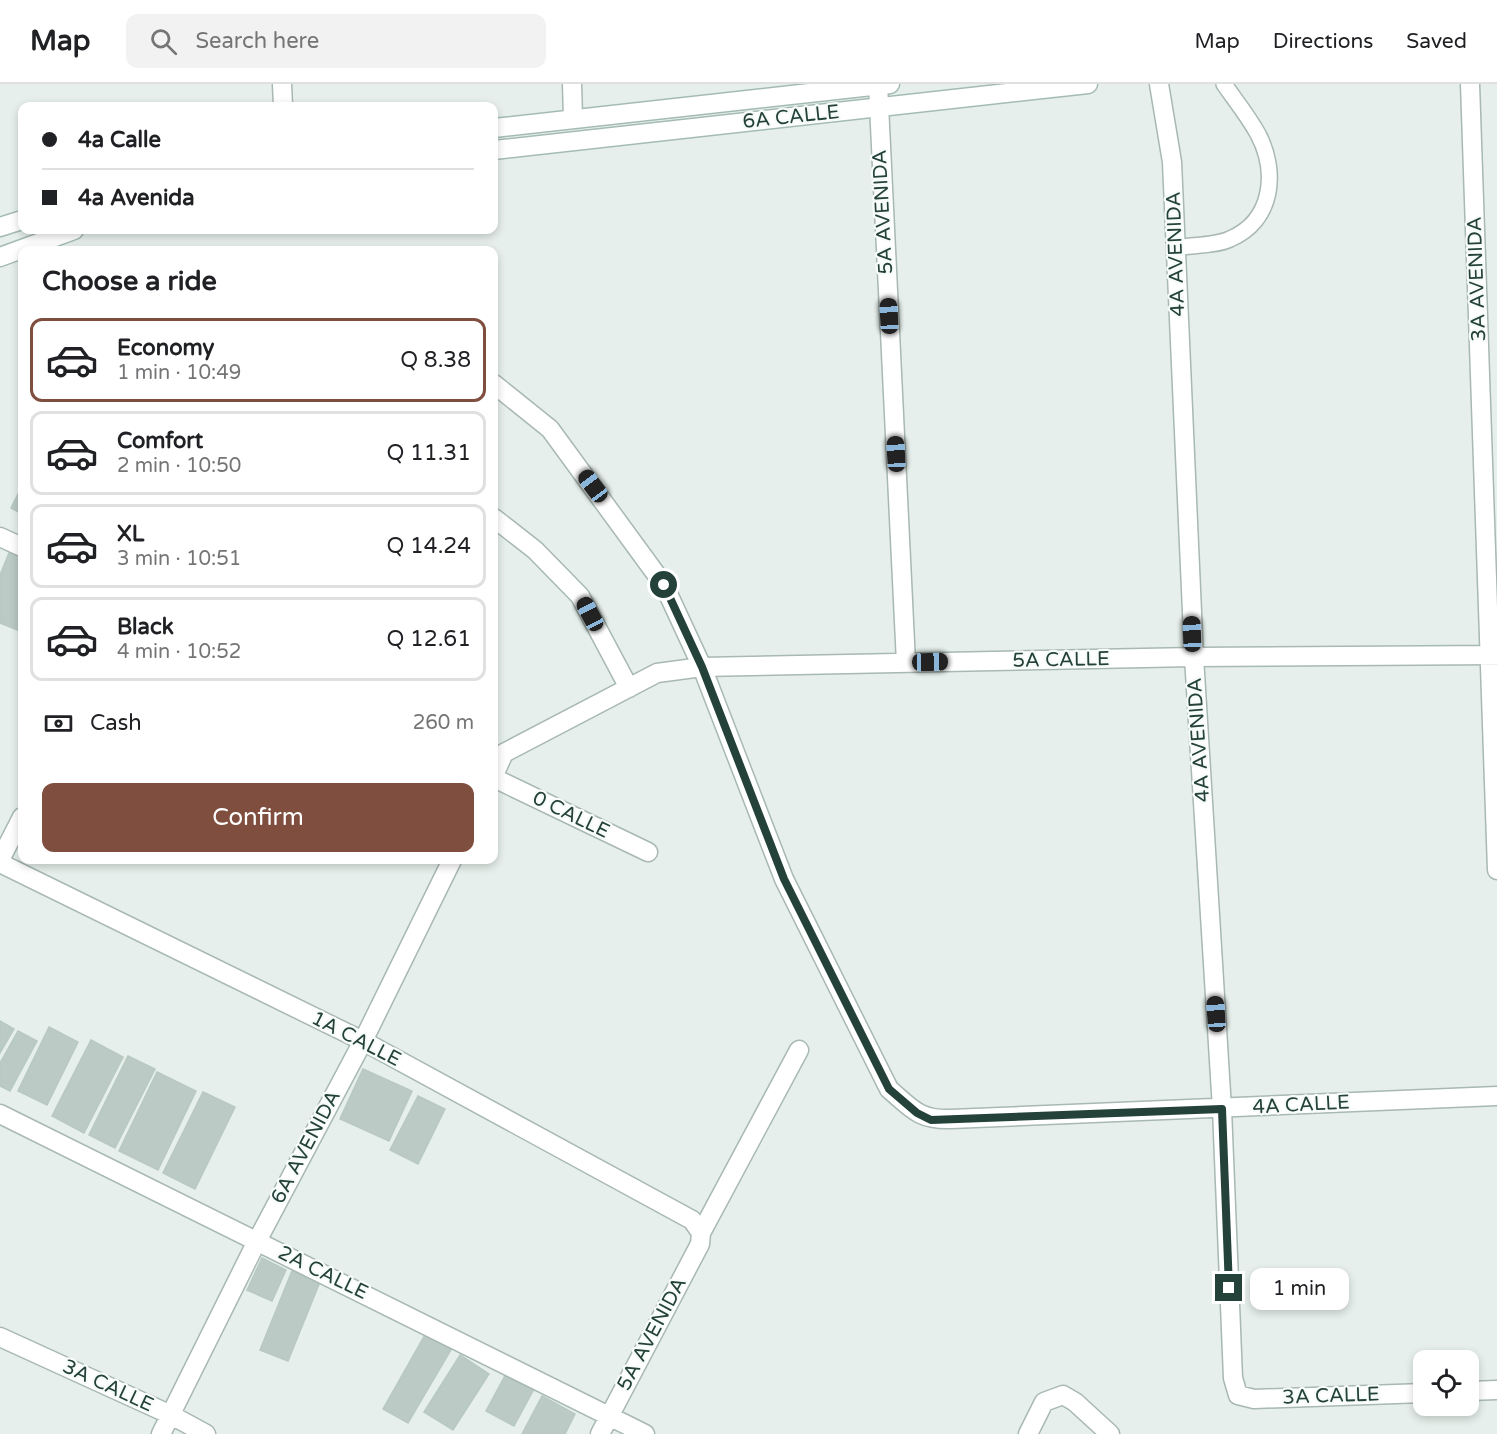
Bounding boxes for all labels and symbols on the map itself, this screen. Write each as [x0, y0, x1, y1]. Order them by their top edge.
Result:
street label: 6A CALLE [741, 100, 841, 134]
street label: 5A AVENIDA [868, 149, 898, 275]
street label: 4A AVENIDA [1162, 191, 1190, 317]
street label: 3A AVENIDA [1463, 216, 1491, 342]
car [879, 298, 899, 334]
car [886, 436, 906, 472]
car [575, 466, 611, 506]
route start [650, 571, 677, 598]
car [574, 594, 606, 634]
car [1182, 616, 1202, 652]
street label: 5A CALLE [1012, 647, 1110, 673]
car [912, 653, 948, 671]
street label: 4A AVENIDA [1183, 677, 1215, 803]
street label: 0 CALLE [529, 786, 613, 844]
car [1206, 995, 1226, 1033]
street label: 1A CALLE [307, 1006, 405, 1072]
street label: 6A AVENIDA [266, 1086, 346, 1208]
street label: 4A CALLE [1252, 1090, 1350, 1120]
street label: 2A CALLE [274, 1241, 372, 1305]
callout: 1 min [1250, 1267, 1349, 1309]
street label: 5A AVENIDA [612, 1273, 692, 1395]
route end [1215, 1274, 1242, 1301]
street label: 3A CALLE [59, 1355, 157, 1417]
street label: 3A CALLE [1282, 1382, 1380, 1410]

